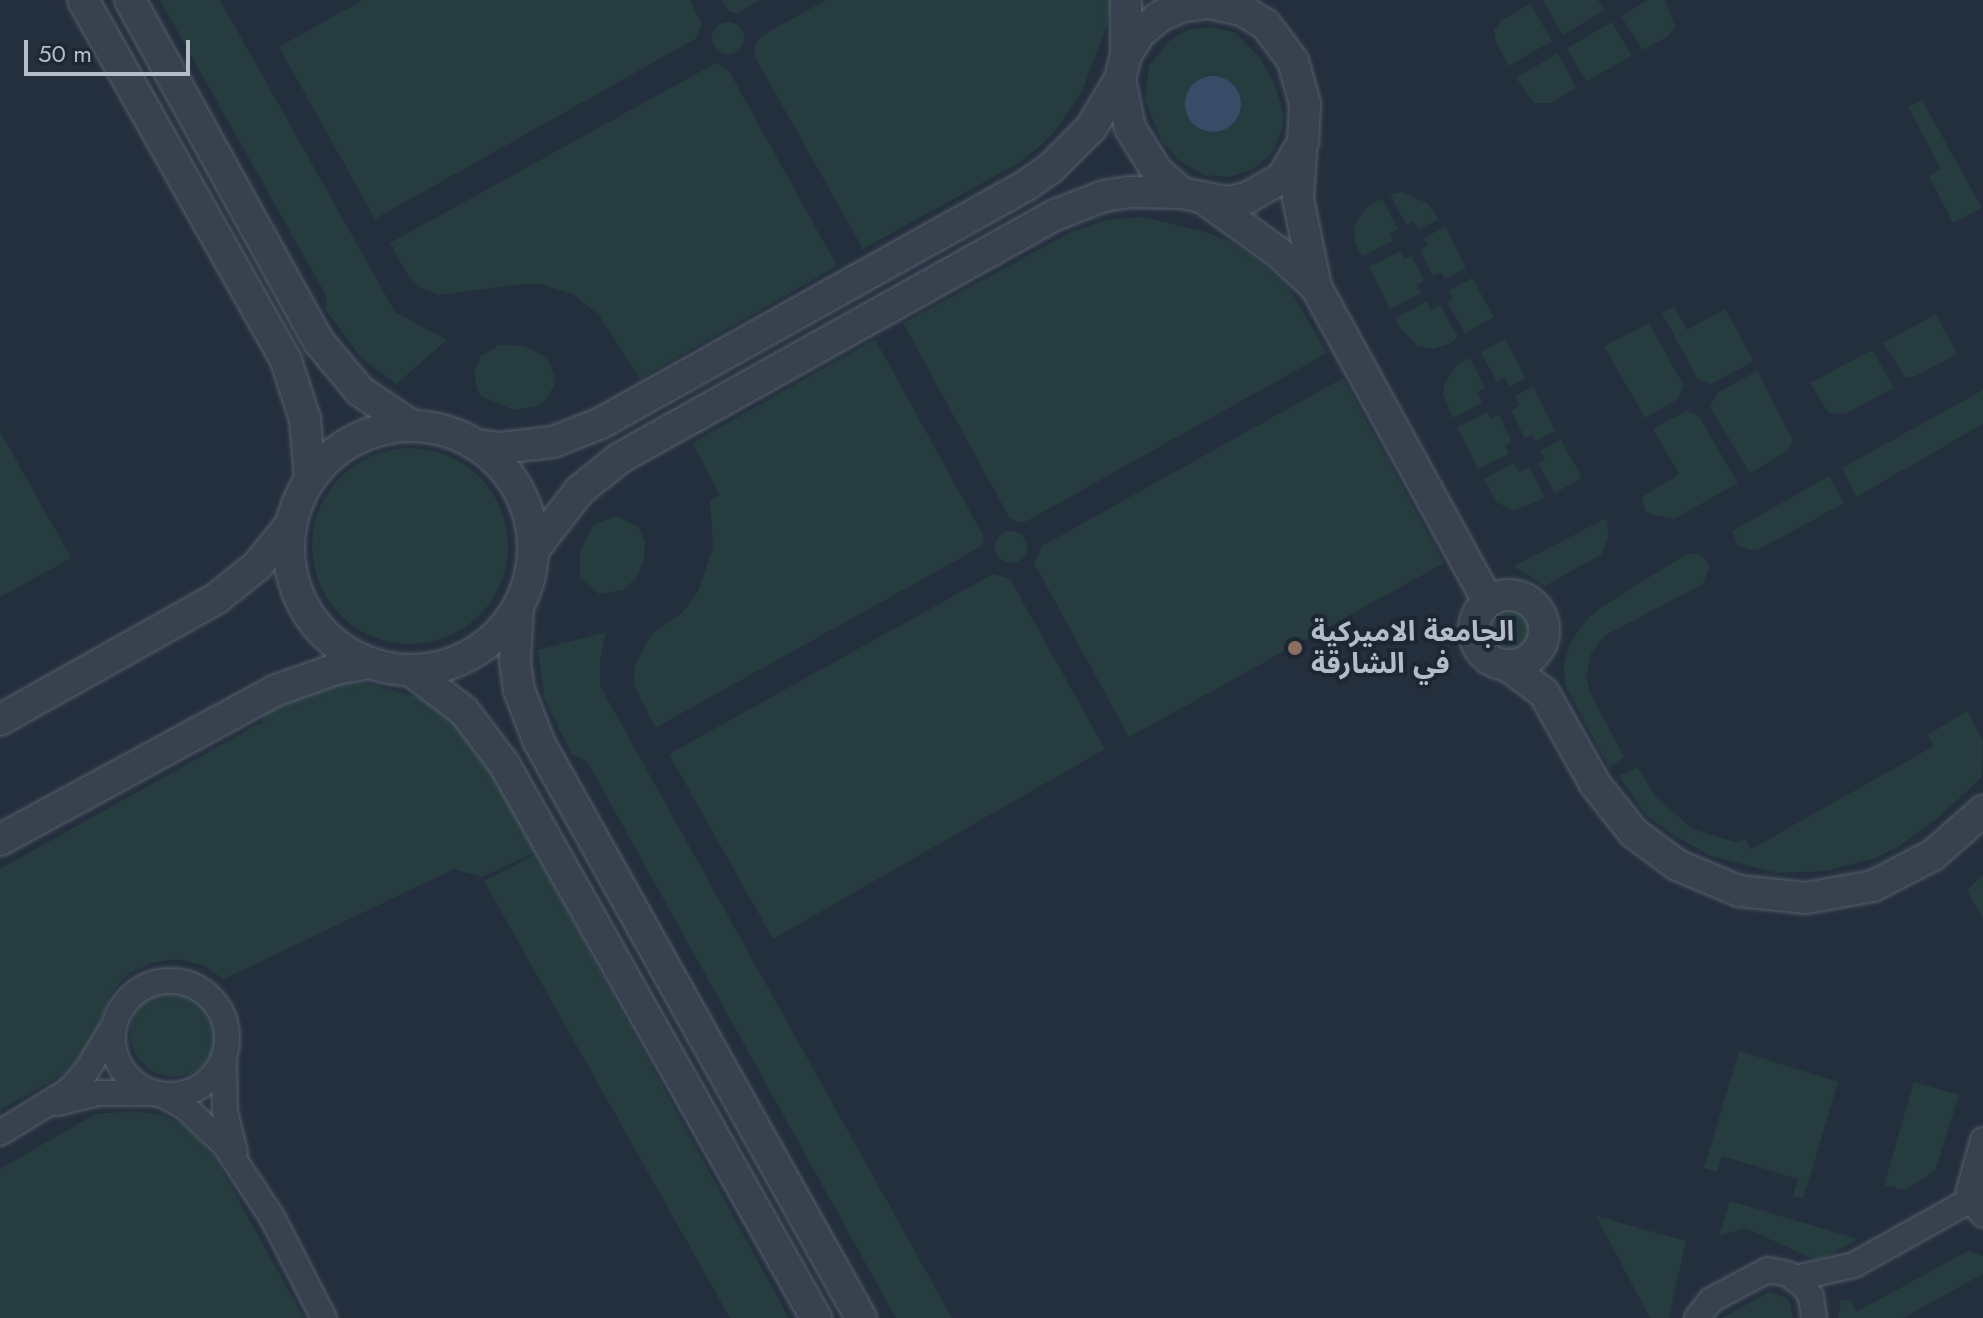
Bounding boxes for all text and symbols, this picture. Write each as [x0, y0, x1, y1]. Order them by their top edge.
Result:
scale bar [28, 24, 194, 74]
text: 50 m [38, 36, 92, 71]
place label: الجامعة الاميركية في الشارقة [1311, 615, 1514, 681]
marker: الجامعة الاميركية في الشارقة [1286, 639, 1304, 657]

